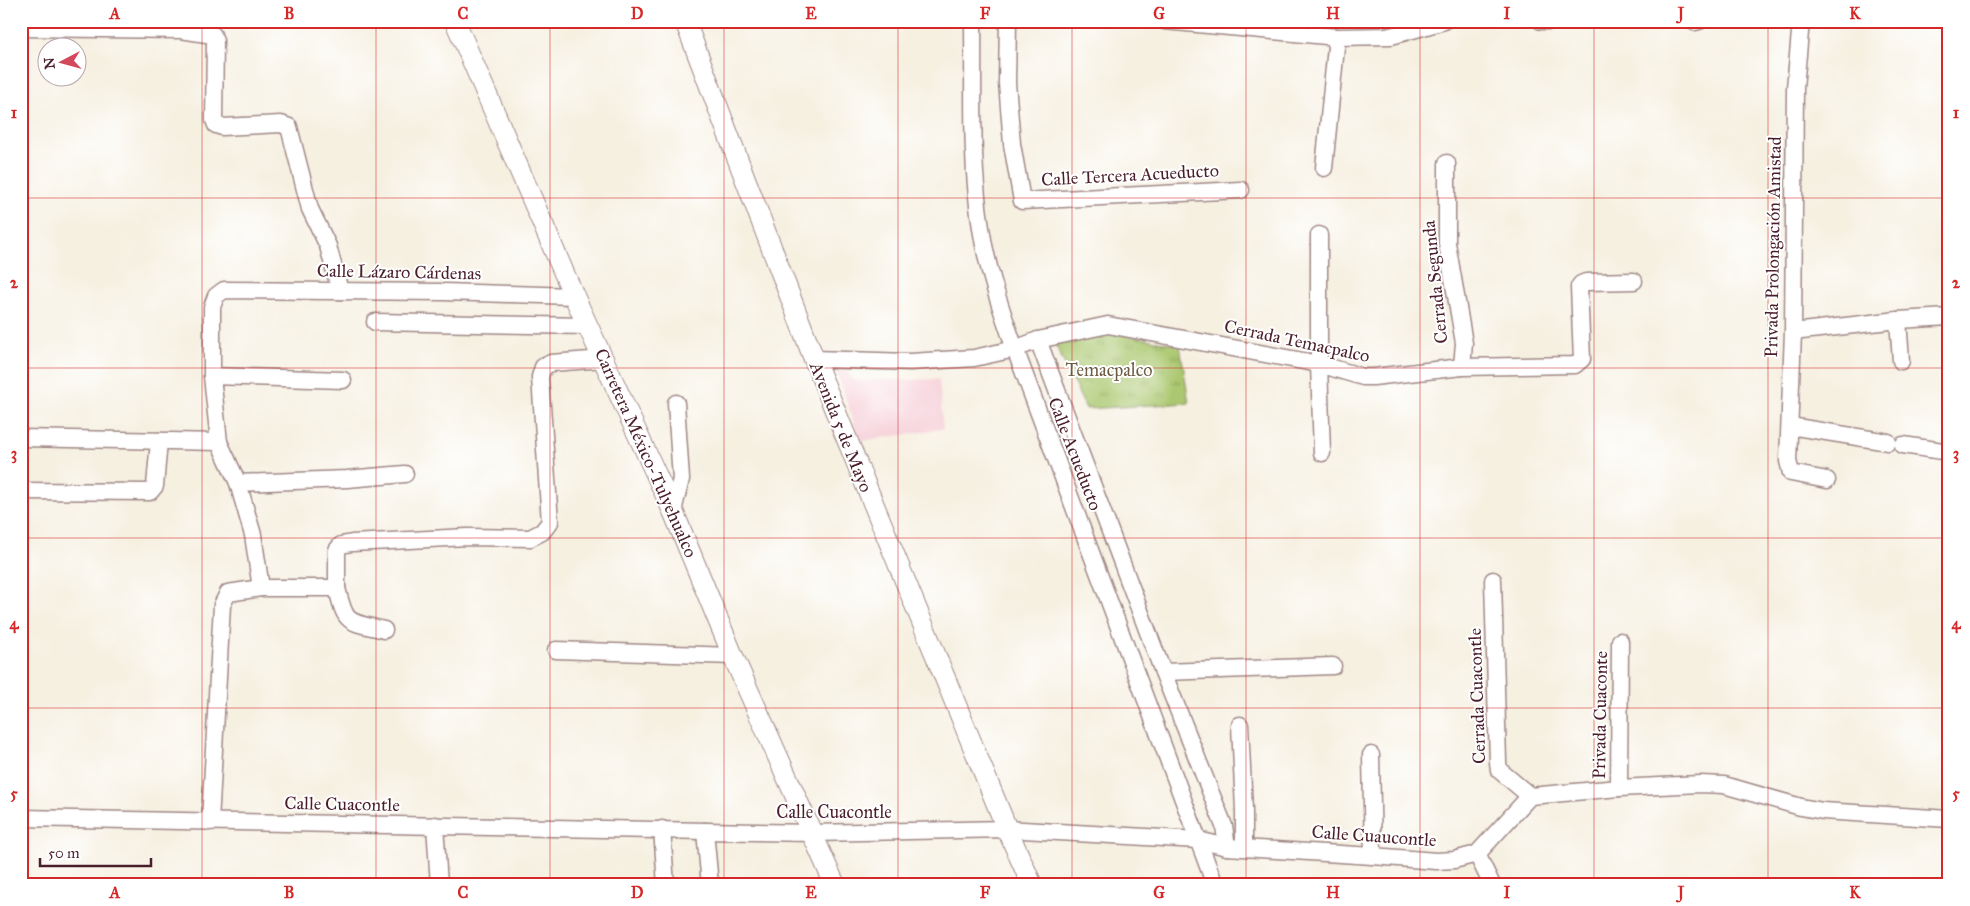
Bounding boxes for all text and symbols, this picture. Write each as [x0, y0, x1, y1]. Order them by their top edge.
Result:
text: A [109, 4, 121, 23]
text: B [284, 4, 294, 23]
text: C [458, 4, 469, 23]
text: D [631, 4, 644, 23]
text: E [805, 4, 817, 23]
text: F [980, 4, 991, 23]
text: G [1153, 4, 1165, 23]
text: H [1326, 4, 1340, 23]
text: I [1504, 4, 1511, 23]
text: J [1676, 4, 1685, 24]
text: K [1849, 4, 1861, 23]
north arrow [38, 38, 88, 88]
text: N [40, 56, 59, 70]
text: 1 [11, 103, 18, 122]
text: 1 [1953, 103, 1960, 122]
street label: Privada Prolongación Amistad [1760, 136, 1787, 358]
street label: Calle Tercera Acueducto [1041, 159, 1219, 191]
street label: Cerrada Segunda [1418, 219, 1453, 345]
street label: Calle Lázaro Cárdenas [317, 260, 481, 284]
text: 2 [10, 273, 19, 292]
text: 2 [1952, 273, 1961, 292]
street label: Cerrada Temacpalco [1222, 315, 1372, 367]
street label: Carretera México-Tulyehualco [590, 345, 702, 561]
street label: Avenida 5 de Mayo [804, 358, 877, 495]
park label: Temacpalco [1066, 359, 1152, 381]
street label: Calle Acueducto [1043, 394, 1107, 514]
text: 3 [11, 444, 17, 464]
text: 3 [1953, 444, 1959, 464]
text: 4 [10, 614, 20, 634]
text: 4 [1952, 614, 1962, 634]
street label: Cerrada Cuacontle [1464, 628, 1490, 764]
street label: Privada Cuaconte [1588, 651, 1612, 779]
text: 5 [10, 784, 18, 803]
text: 5 [1952, 784, 1960, 803]
street label: Calle Cuacontle [284, 792, 400, 816]
street label: Calle Cuacontle [776, 801, 892, 823]
street label: Calle Cuaucontle [1311, 821, 1437, 851]
scale bar [40, 836, 151, 868]
text: 50 m [48, 844, 80, 862]
text: A [109, 883, 121, 902]
text: B [284, 883, 294, 902]
text: C [458, 883, 469, 902]
text: D [631, 883, 644, 902]
text: E [805, 883, 817, 902]
text: F [980, 883, 991, 902]
text: G [1153, 883, 1165, 902]
text: H [1326, 883, 1340, 902]
text: I [1504, 883, 1511, 902]
text: J [1676, 883, 1685, 903]
text: K [1849, 883, 1861, 902]

